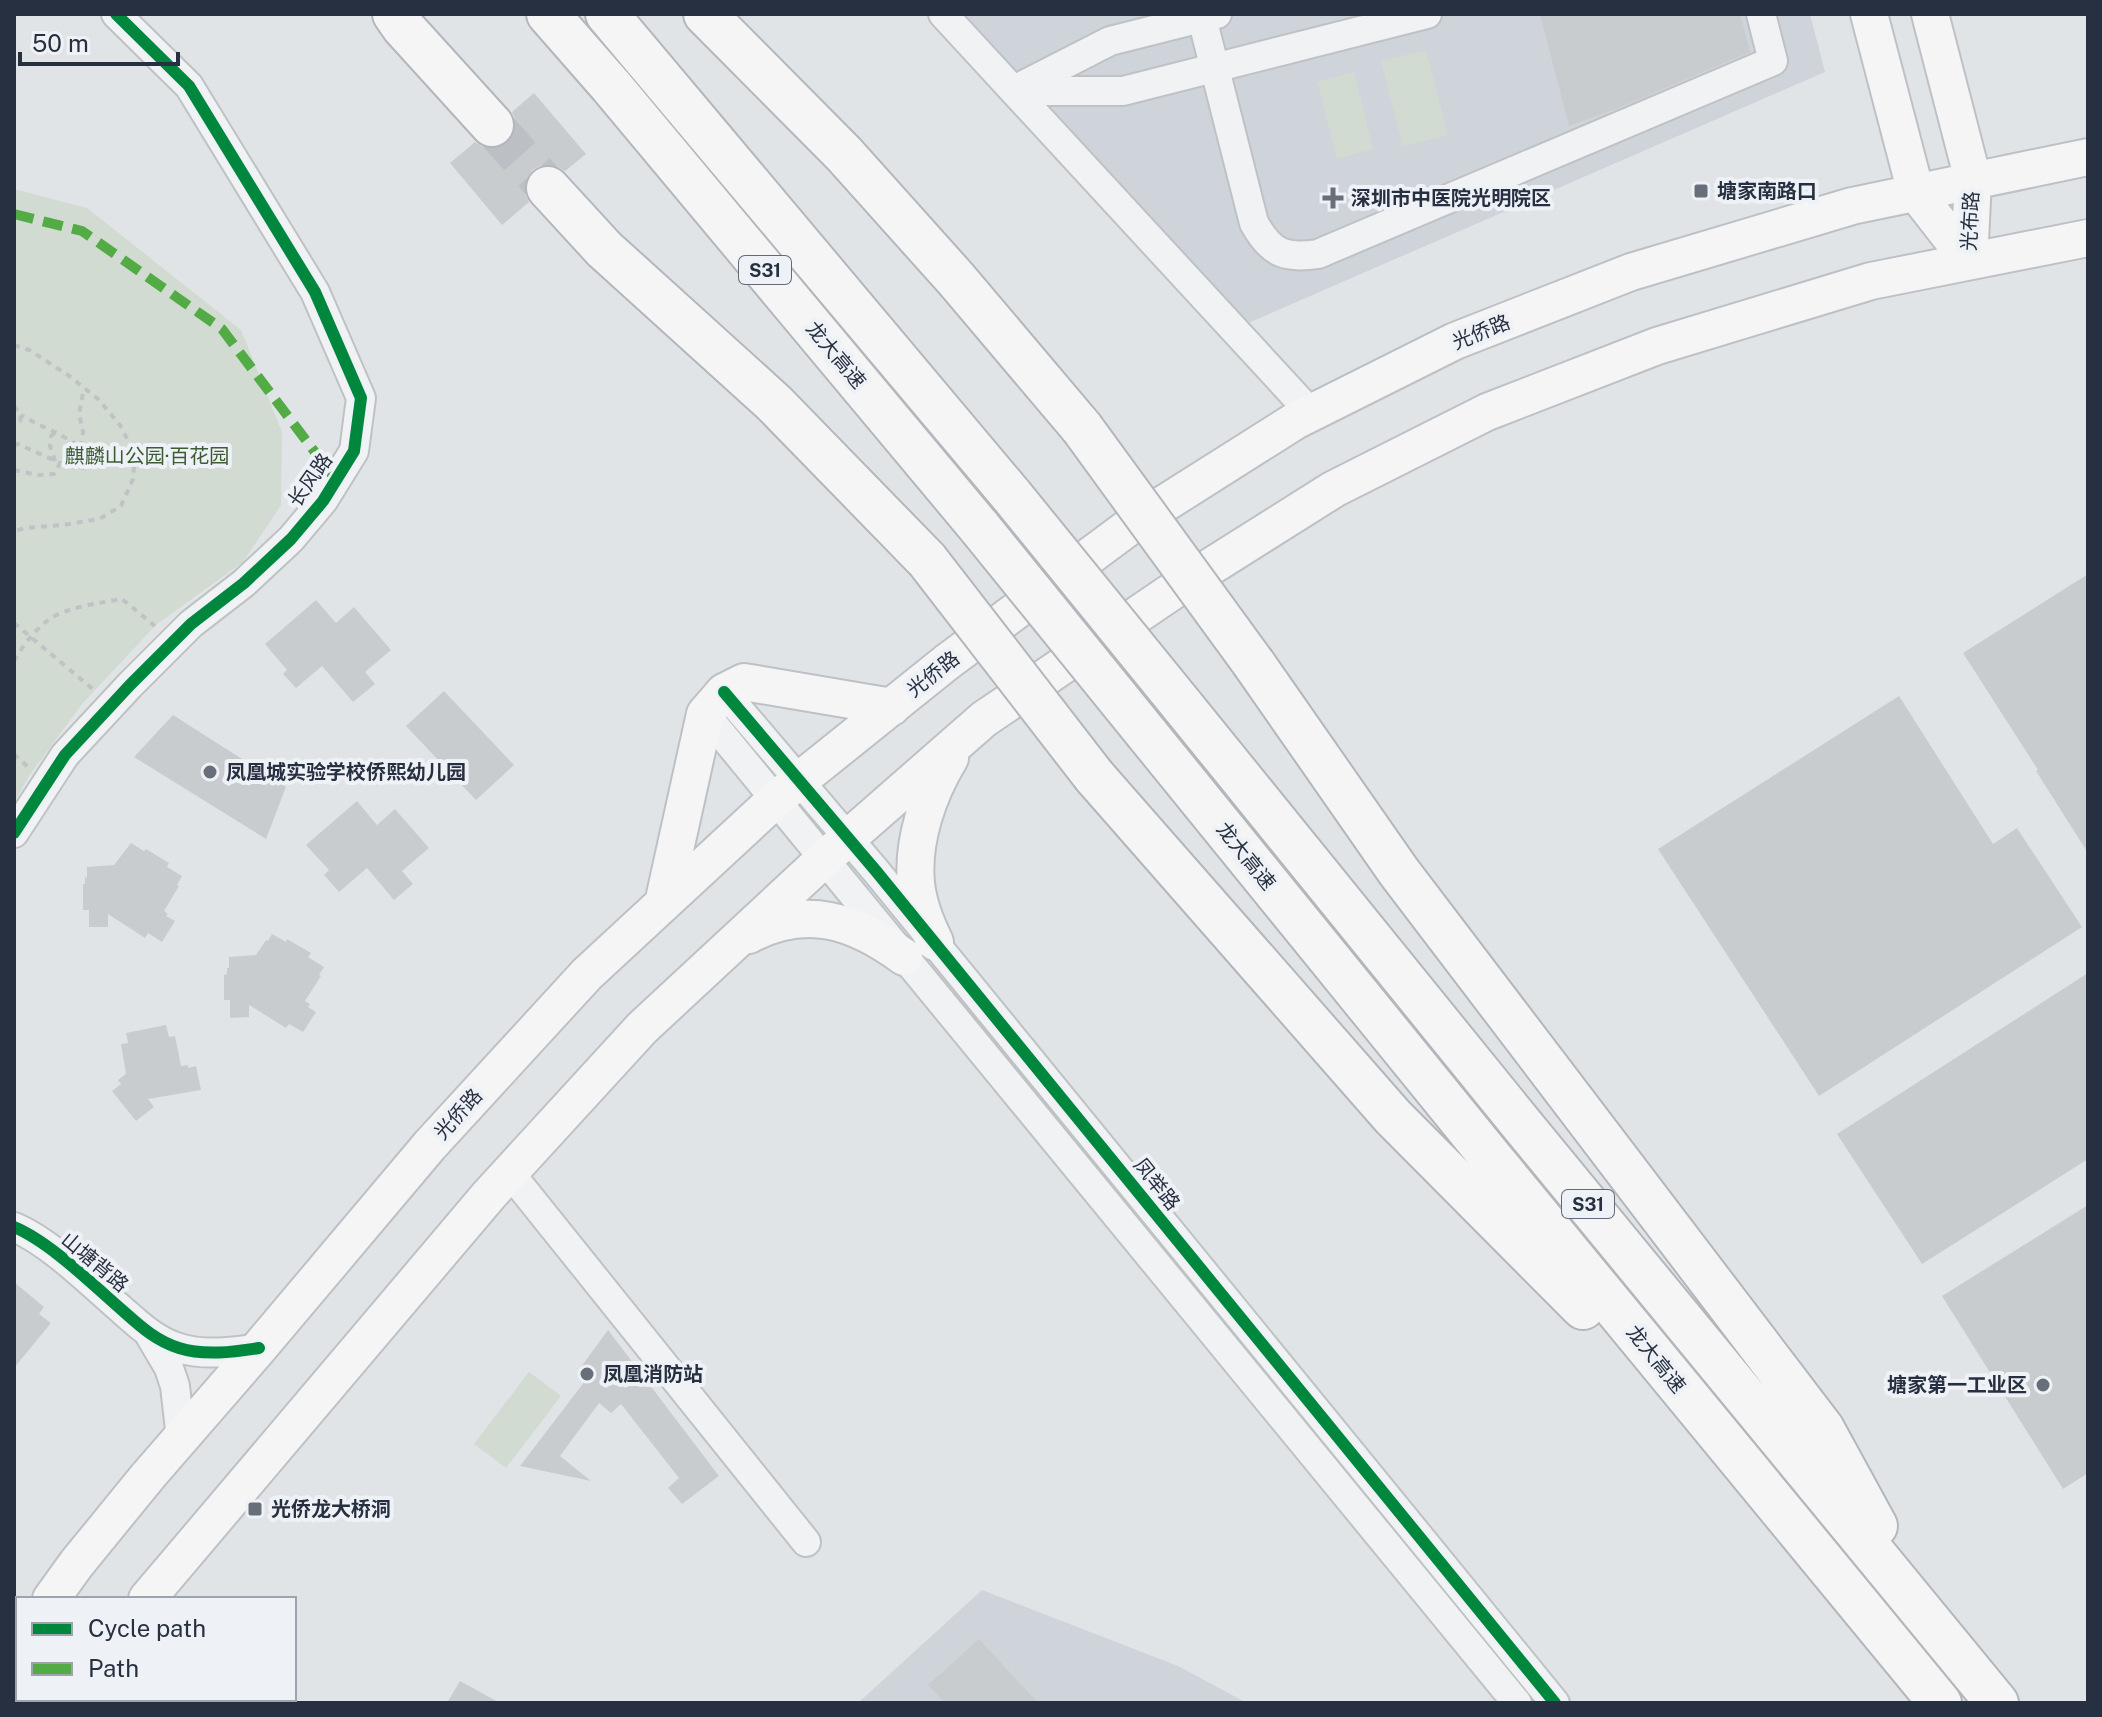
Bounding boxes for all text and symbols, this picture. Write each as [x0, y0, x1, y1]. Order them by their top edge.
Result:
scale bar [20, 16, 178, 66]
text: 50 m [32, 29, 89, 57]
place label: 塘家南路口 [1717, 179, 1817, 203]
marker: 塘家南路口 [1692, 182, 1710, 200]
place label: 深圳市中医院光明院区 [1351, 186, 1551, 210]
marker: 深圳市中医院光明院区 [1322, 187, 1344, 209]
street label: 光布路 [1956, 190, 1984, 252]
road number: S31 [739, 256, 791, 284]
street label: 光侨路 [1449, 310, 1513, 354]
street label: 龙大高速 [801, 317, 871, 393]
park label: 麒麟山公园·百花园 [65, 444, 229, 468]
street label: 长风路 [283, 449, 337, 511]
street label: 光侨路 [902, 646, 964, 702]
place label: 凤凰城实验学校侨熙幼儿园 [226, 760, 466, 784]
marker: 凤凰城实验学校侨熙幼儿园 [201, 763, 219, 781]
street label: 龙大高速 [1212, 817, 1280, 895]
street label: 光侨路 [429, 1084, 487, 1144]
street label: 凤举路 [1129, 1153, 1185, 1215]
road number: S31 [1562, 1190, 1614, 1218]
street label: 山塘背路 [57, 1227, 133, 1297]
street label: 龙大高速 [1622, 1320, 1690, 1398]
place label: 凤凰消防站 [603, 1362, 703, 1386]
marker: 凤凰消防站 [578, 1365, 596, 1383]
place label: 塘家第一工业区 [1887, 1373, 2027, 1397]
marker: 塘家第一工业区 [2034, 1376, 2052, 1394]
place label: 光侨龙大桥洞 [271, 1497, 391, 1521]
marker: 光侨龙大桥洞 [246, 1500, 264, 1518]
legend [16, 1597, 296, 1701]
text: Cycle path [88, 1614, 206, 1642]
text: Path [88, 1654, 139, 1682]

